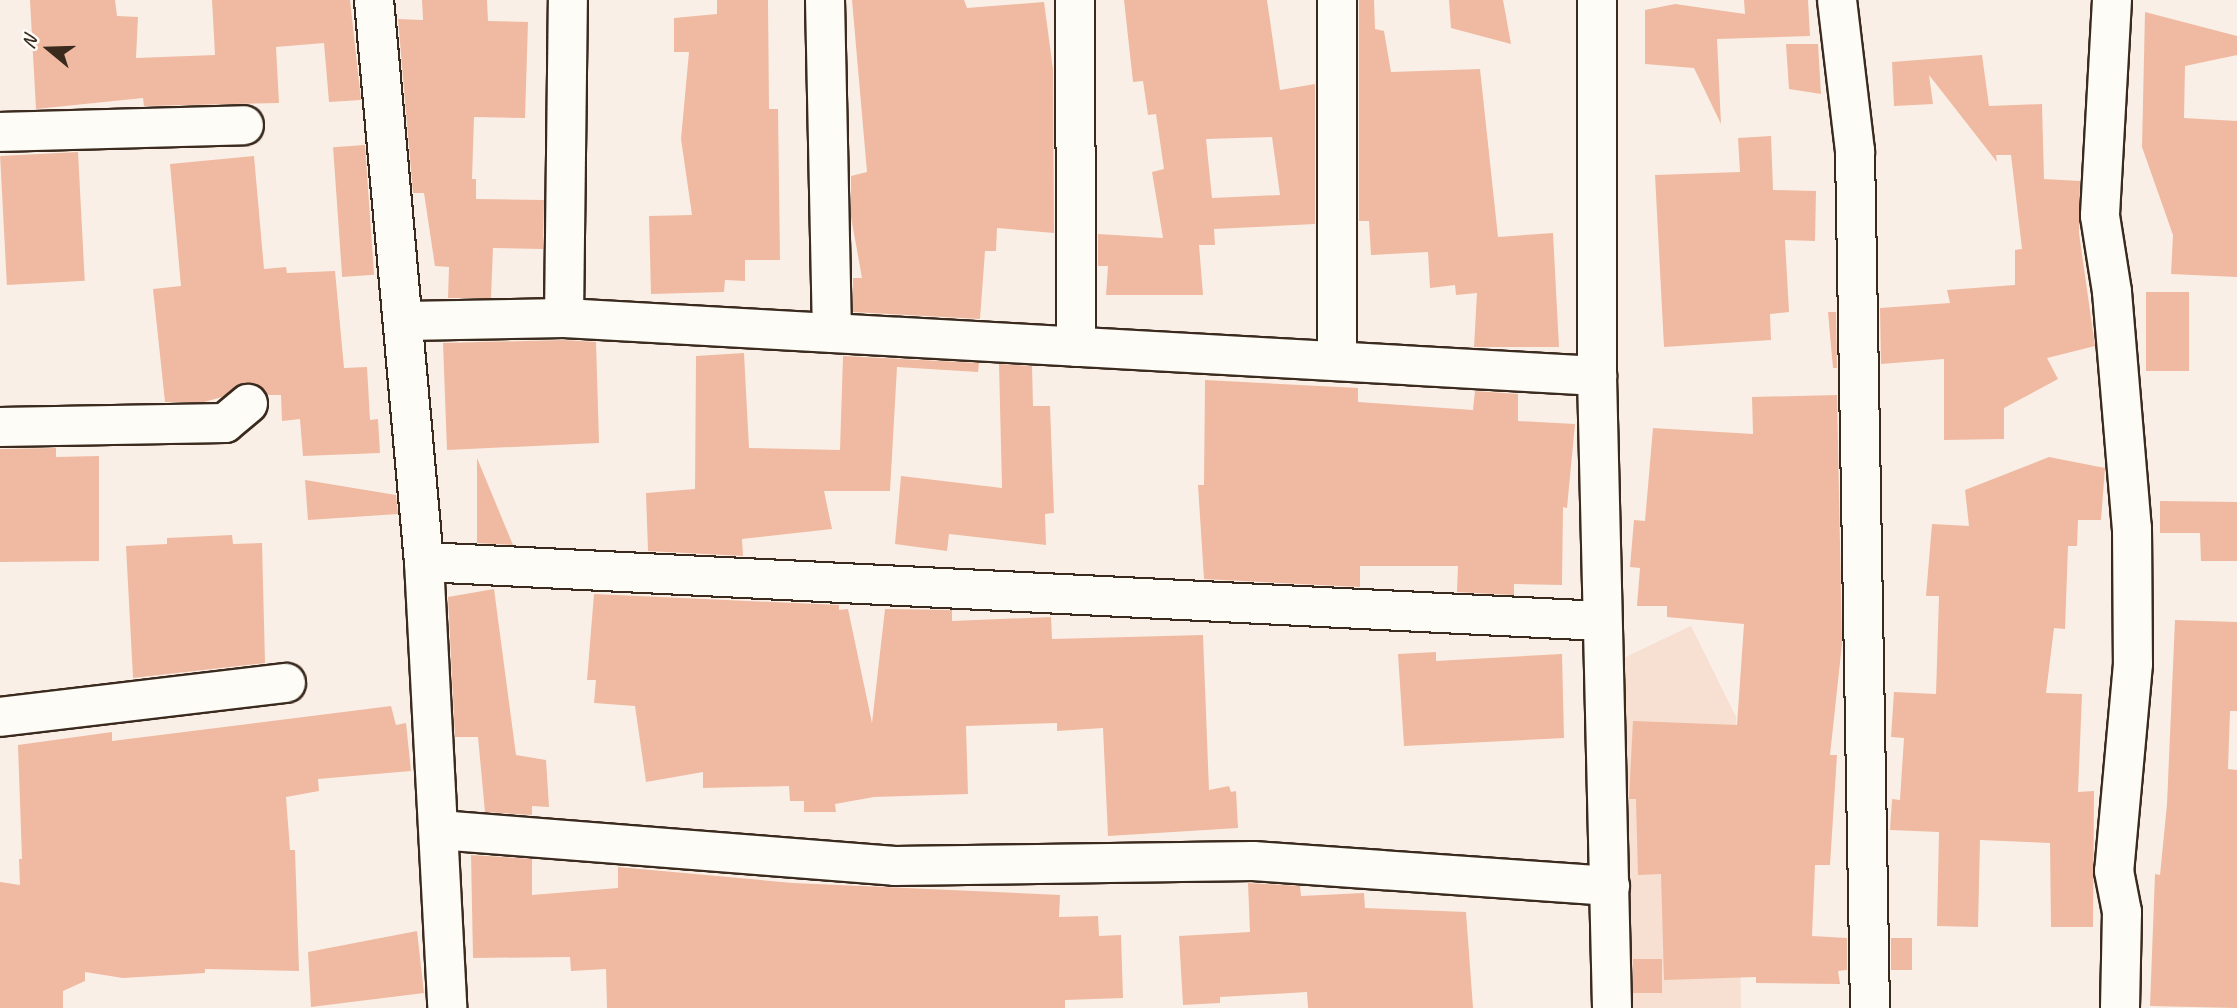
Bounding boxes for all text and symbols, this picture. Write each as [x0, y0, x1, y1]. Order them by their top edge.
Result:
north arrow [14, 14, 84, 84]
text: N [16, 33, 42, 52]

